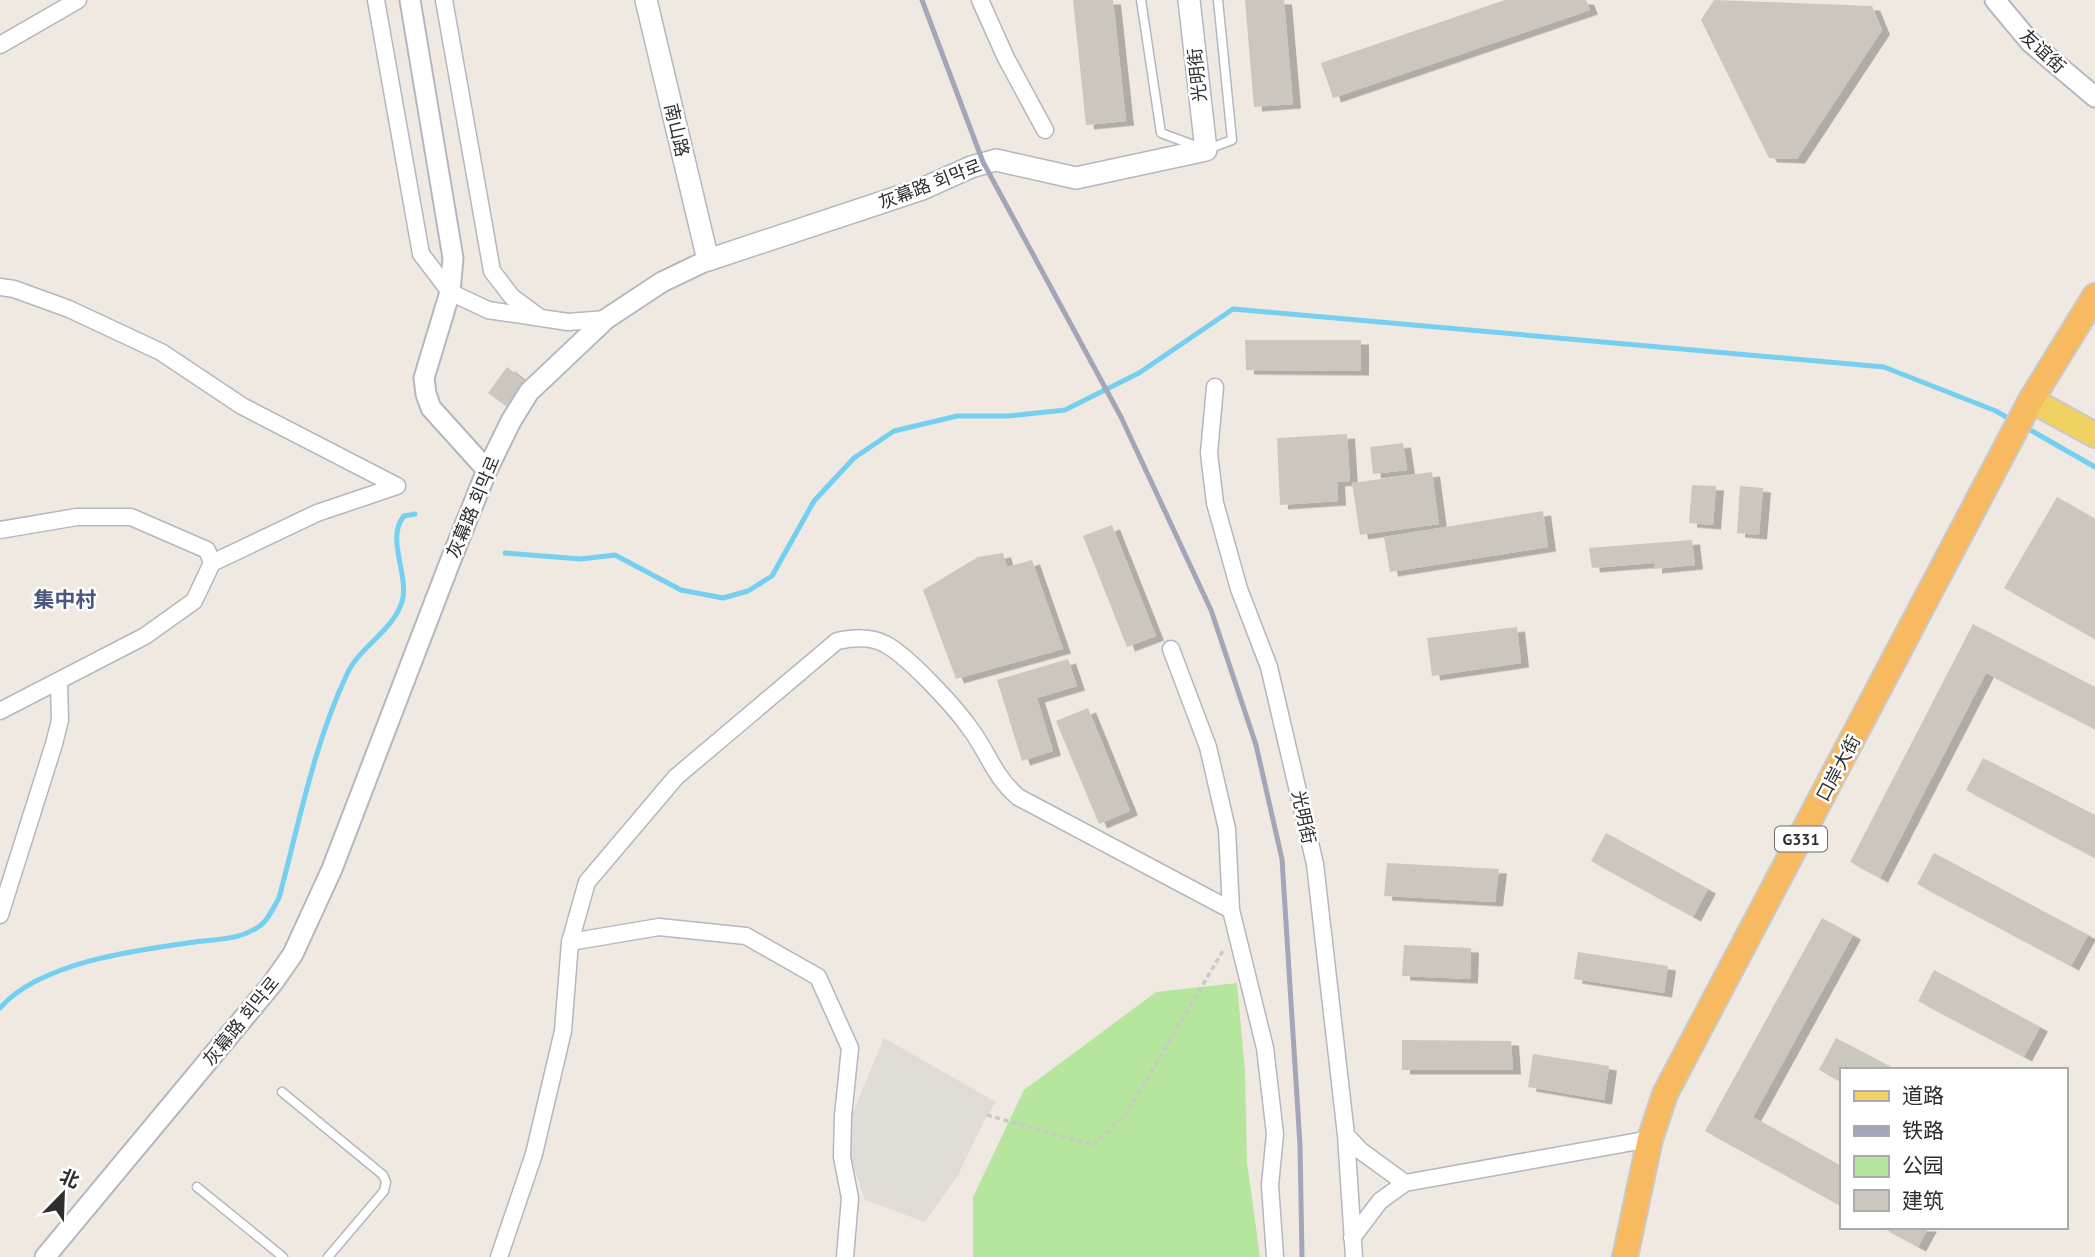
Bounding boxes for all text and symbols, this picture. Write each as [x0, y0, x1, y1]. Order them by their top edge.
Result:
street label: 友谊街 [2015, 24, 2071, 78]
street label: 光明街 [1183, 47, 1211, 103]
street label: 南山路 [660, 101, 694, 159]
street label: 灰幕路 회막로 [875, 154, 985, 214]
street label: 灰幕路 회막로 [441, 453, 505, 561]
district label: 集中村 [34, 586, 97, 613]
street label: 口岸大街 [1811, 731, 1865, 805]
street label: 光明街 [1287, 788, 1321, 846]
road number: G331 [1775, 826, 1827, 852]
street label: 灰幕路 회막로 [198, 972, 284, 1070]
legend [1840, 1068, 2067, 1229]
text: 道路 [1902, 1082, 1944, 1109]
text: 铁路 [1902, 1117, 1944, 1144]
text: 公园 [1902, 1152, 1944, 1179]
north arrow [28, 1159, 98, 1229]
text: 北 [56, 1164, 83, 1193]
text: 建筑 [1902, 1187, 1944, 1214]

